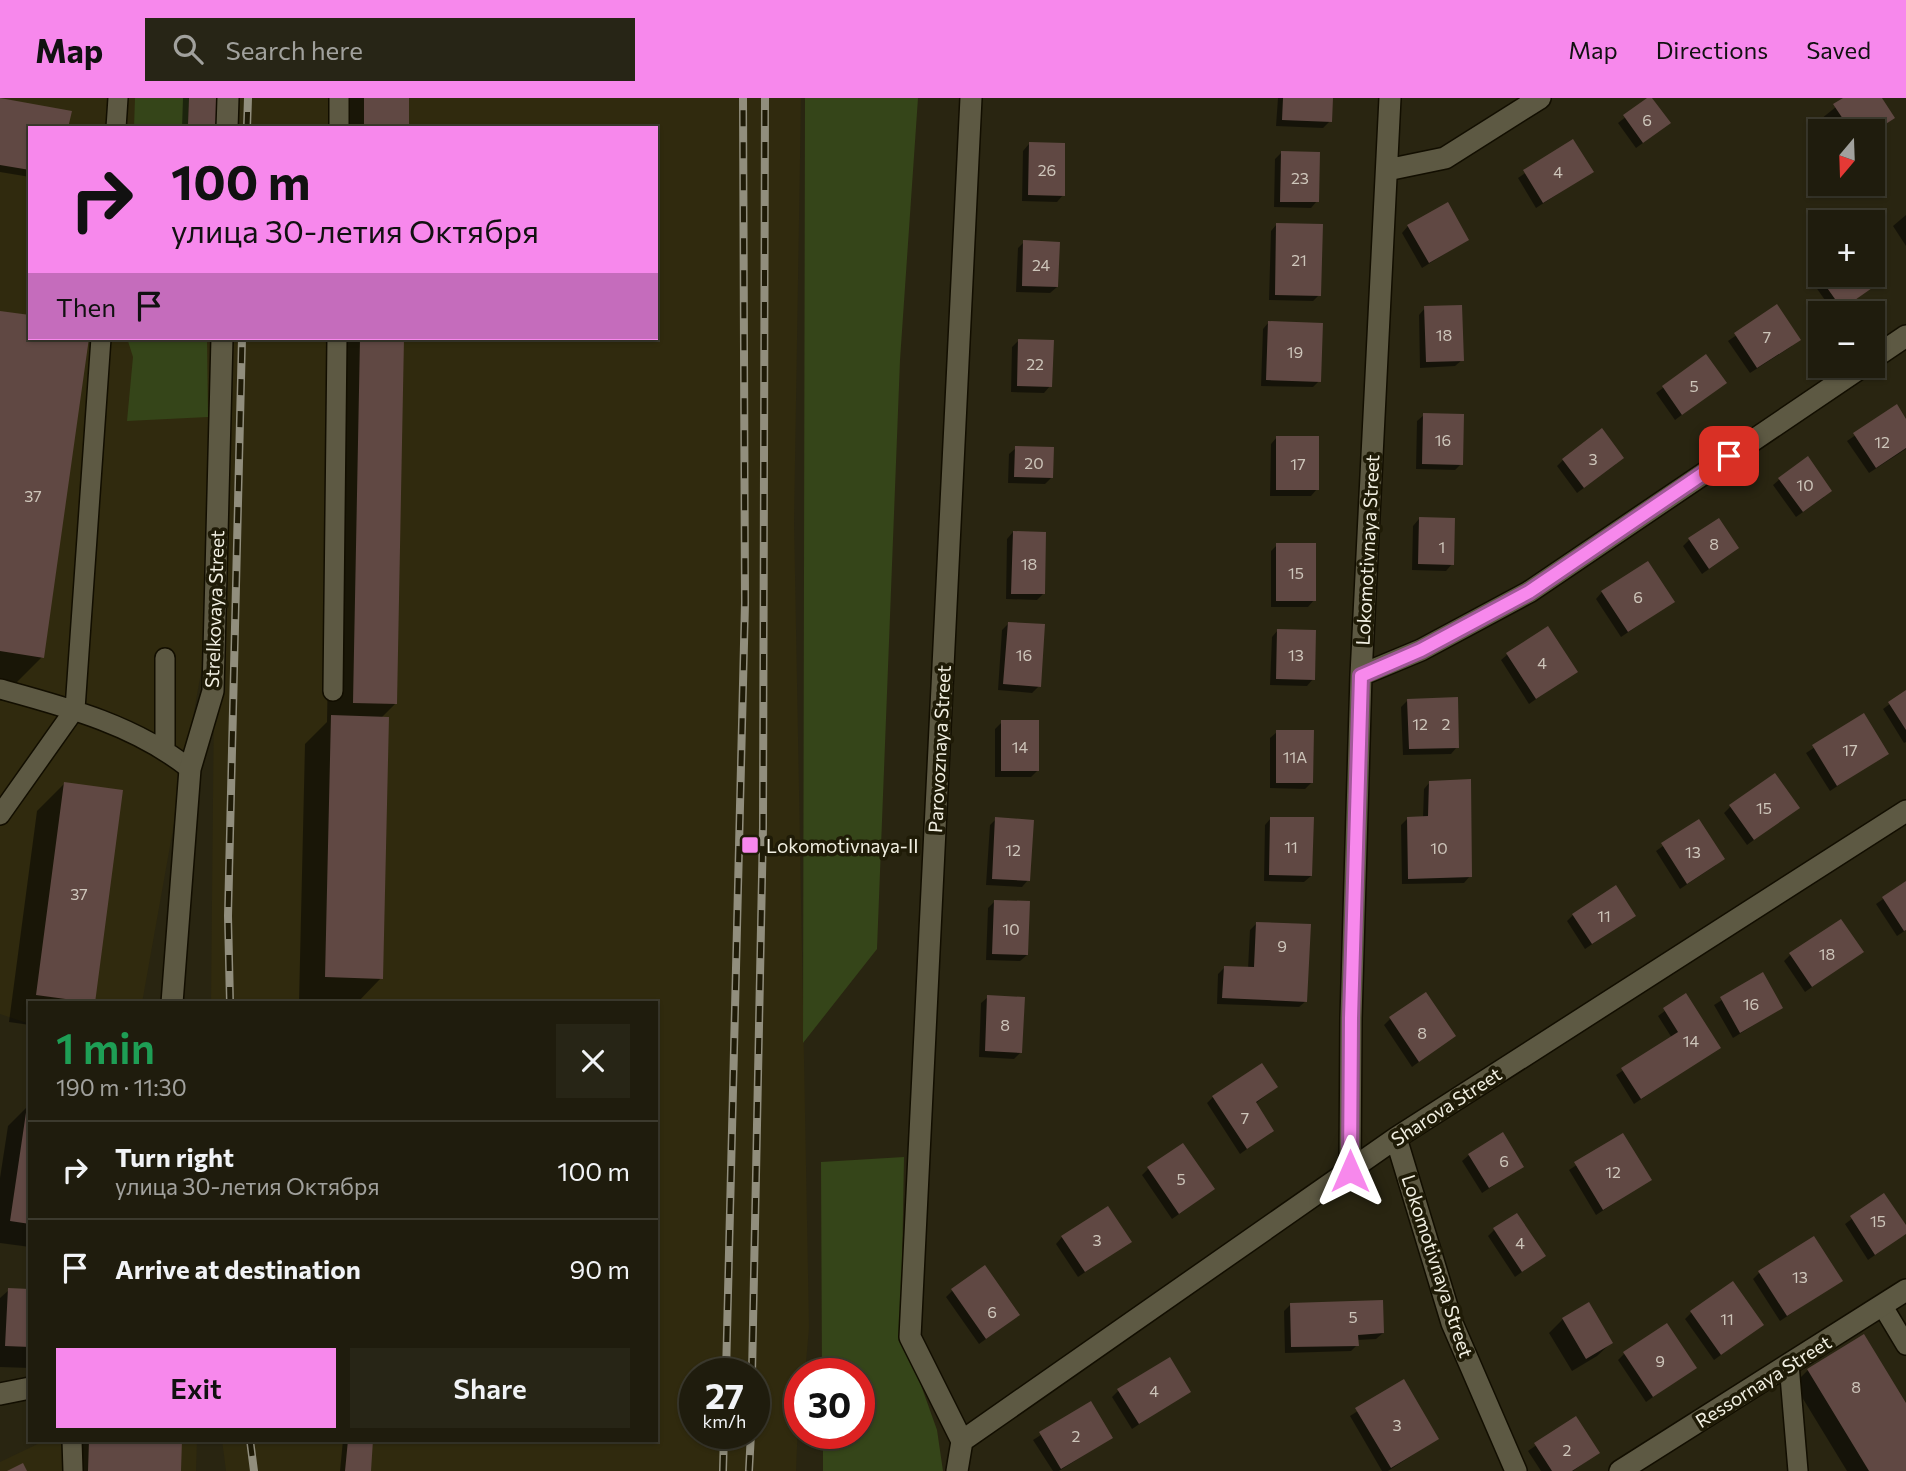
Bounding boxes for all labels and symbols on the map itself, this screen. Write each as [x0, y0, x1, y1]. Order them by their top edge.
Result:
house number: 6 [1642, 110, 1652, 129]
north arrow [1808, 119, 1885, 196]
house number: 26 [1038, 160, 1056, 179]
house number: 4 [1553, 162, 1563, 181]
house number: 23 [1291, 168, 1309, 187]
house number: 21 [1291, 250, 1307, 269]
house number: 24 [1032, 255, 1050, 274]
house number: 18 [1436, 325, 1452, 344]
house number: 7 [1763, 327, 1771, 346]
house number: 19 [1287, 342, 1303, 361]
house number: 22 [1026, 354, 1044, 373]
house number: 5 [1689, 376, 1699, 395]
pin [1699, 426, 1759, 486]
house number: 16 [1435, 430, 1451, 449]
house number: 12 [1874, 432, 1890, 451]
house number: 3 [1588, 449, 1598, 468]
house number: 20 [1024, 453, 1044, 472]
house number: 17 [1290, 454, 1306, 473]
street label: Lokomotivnaya Street [1351, 454, 1383, 646]
house number: 10 [1796, 475, 1814, 494]
house number: 37 [24, 486, 42, 505]
street label: Strelkovaya Street [200, 529, 228, 688]
house number: 8 [1709, 534, 1719, 553]
house number: 1 [1439, 537, 1445, 556]
house number: 18 [1021, 554, 1037, 573]
house number: 15 [1288, 563, 1304, 582]
house number: 6 [1633, 587, 1643, 606]
house number: 16 [1016, 645, 1032, 664]
house number: 13 [1288, 645, 1304, 664]
house number: 4 [1537, 653, 1547, 672]
street label: Parovoznaya Street [923, 664, 955, 833]
house number: 12 [1412, 714, 1428, 733]
house number: 2 [1442, 714, 1451, 733]
house number: 14 [1012, 737, 1029, 756]
house number: 17 [1842, 740, 1858, 759]
house number: 11А [1283, 747, 1307, 766]
house number: 15 [1756, 798, 1772, 817]
place label: Lokomotivnaya-II [766, 834, 919, 857]
marker: Lokomotivnaya-II [740, 835, 760, 855]
house number: 11 [1284, 837, 1298, 856]
house number: 10 [1430, 838, 1448, 857]
house number: 12 [1005, 840, 1021, 859]
house number: 13 [1685, 842, 1701, 861]
house number: 37 [70, 884, 88, 903]
house number: 11 [1597, 906, 1611, 925]
house number: 10 [1002, 919, 1020, 938]
house number: 9 [1277, 936, 1287, 955]
house number: 18 [1819, 944, 1835, 963]
house number: 16 [1743, 994, 1759, 1013]
house number: 8 [1000, 1015, 1010, 1034]
house number: 8 [1417, 1023, 1427, 1042]
house number: 14 [1683, 1031, 1700, 1050]
street label: Sharova Street [1386, 1062, 1506, 1150]
house number: 7 [1241, 1108, 1249, 1127]
position arrow [1313, 1134, 1387, 1208]
house number: 6 [1499, 1151, 1509, 1170]
house number: 12 [1605, 1162, 1621, 1181]
house number: 5 [1176, 1169, 1186, 1188]
street label: Lokomotivnaya Street [1398, 1172, 1479, 1361]
house number: 15 [1870, 1211, 1886, 1230]
house number: 3 [1092, 1230, 1102, 1249]
house number: 4 [1515, 1233, 1525, 1252]
house number: 13 [1792, 1267, 1808, 1286]
house number: 6 [987, 1302, 997, 1321]
house number: 5 [1348, 1307, 1358, 1326]
house number: 11 [1720, 1309, 1734, 1328]
street label: Ressornaya Street [1691, 1330, 1835, 1432]
house number: 9 [1655, 1351, 1665, 1370]
speed limit sign: 30 [784, 1358, 875, 1449]
house number: 8 [1851, 1377, 1861, 1396]
house number: 4 [1149, 1381, 1159, 1400]
house number: 3 [1392, 1415, 1402, 1434]
house number: 2 [1072, 1426, 1081, 1445]
house number: 2 [1563, 1440, 1572, 1459]

